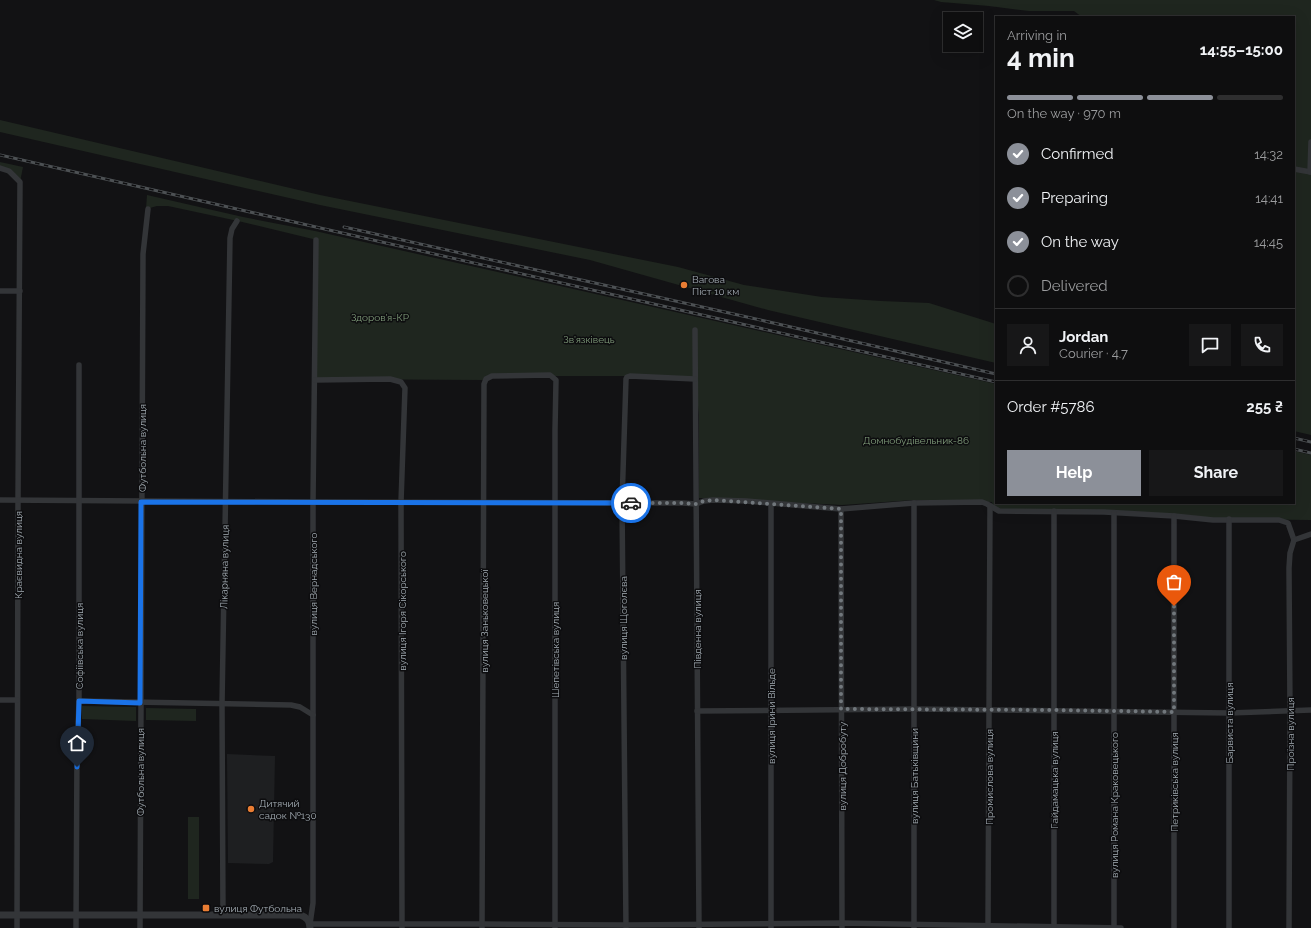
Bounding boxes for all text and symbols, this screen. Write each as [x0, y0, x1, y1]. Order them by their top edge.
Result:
map controls [943, 12, 983, 52]
button: layers [943, 12, 983, 52]
text: Arriving in [1007, 28, 1067, 43]
text: 14:55–15:00 [1200, 41, 1283, 59]
text: 4 min [1007, 43, 1075, 73]
text: On the way · 970 m [1007, 106, 1121, 121]
icon: check [1007, 143, 1029, 165]
text: Confirmed [1041, 145, 1114, 163]
text: 14:32 [1254, 147, 1283, 162]
icon: check [1007, 187, 1029, 209]
text: Preparing [1041, 189, 1108, 207]
text: 14:41 [1255, 191, 1283, 206]
icon: check [1007, 231, 1029, 253]
text: On the way [1041, 233, 1119, 251]
text: 14:45 [1254, 235, 1283, 250]
place label: Вагова Піст 10 км [692, 274, 739, 297]
text: Delivered [1041, 277, 1108, 295]
marker: Вагова Піст 10 км [679, 280, 689, 290]
park label: Здоров'я-КР [351, 312, 409, 323]
button: person [1007, 324, 1049, 366]
button: chat [1189, 324, 1231, 366]
button: phone [1241, 324, 1283, 366]
text: Jordan [1059, 328, 1108, 346]
park label: Зв'язківець [563, 334, 615, 345]
text: Courier · 4.7 [1059, 346, 1128, 361]
text: Order #5786 [1007, 398, 1094, 416]
text: 255 ₴ [1246, 398, 1283, 416]
street label: Футбольна вулиця [137, 404, 148, 492]
park label: Домнобудівельник-86 [863, 435, 969, 446]
button: Help [1007, 450, 1141, 496]
button: Share [1149, 450, 1283, 496]
courier [611, 483, 651, 523]
icon: car [620, 492, 642, 514]
street label: Краєвидна вулиця [13, 511, 24, 599]
street label: Лікарняна вулиця [218, 525, 231, 609]
street label: вулиця Вернадського [308, 532, 319, 635]
street label: вулиця Ігоря Сікорського [397, 551, 408, 671]
pin [1157, 565, 1191, 606]
street label: вулиця Заньковецької [479, 569, 490, 673]
icon: bag [1163, 571, 1185, 593]
street label: вулиця Щоголєва [618, 576, 629, 660]
street label: Південна вулиця [692, 589, 703, 669]
street label: Шепетівська вулиця [550, 602, 561, 698]
street label: Софіївська вулиця [74, 603, 85, 689]
street label: вулиця Ірини Вільде [766, 668, 777, 764]
street label: Барвиста вулиця [1224, 682, 1235, 764]
street label: Проїзна вулиця [1285, 697, 1296, 771]
street label: вулиця Добробуту [837, 721, 848, 811]
pin [60, 726, 94, 767]
street label: Футбольна вулиця [135, 728, 146, 816]
street label: вулиця Батьківщини [909, 728, 920, 824]
street label: Промислова вулиця [984, 729, 995, 825]
street label: Гайдамацька вулиця [1049, 731, 1060, 829]
icon: home [66, 732, 88, 754]
street label: вулиця Романа Краковецького [1109, 732, 1120, 878]
street label: Петриківська вулиця [1169, 732, 1180, 832]
place label: Дитячий садок №130 [259, 798, 317, 821]
marker: Дитячий садок №130 [246, 804, 256, 814]
marker: вулиця Футбольна [201, 903, 211, 913]
place label: вулиця Футбольна [214, 903, 302, 914]

